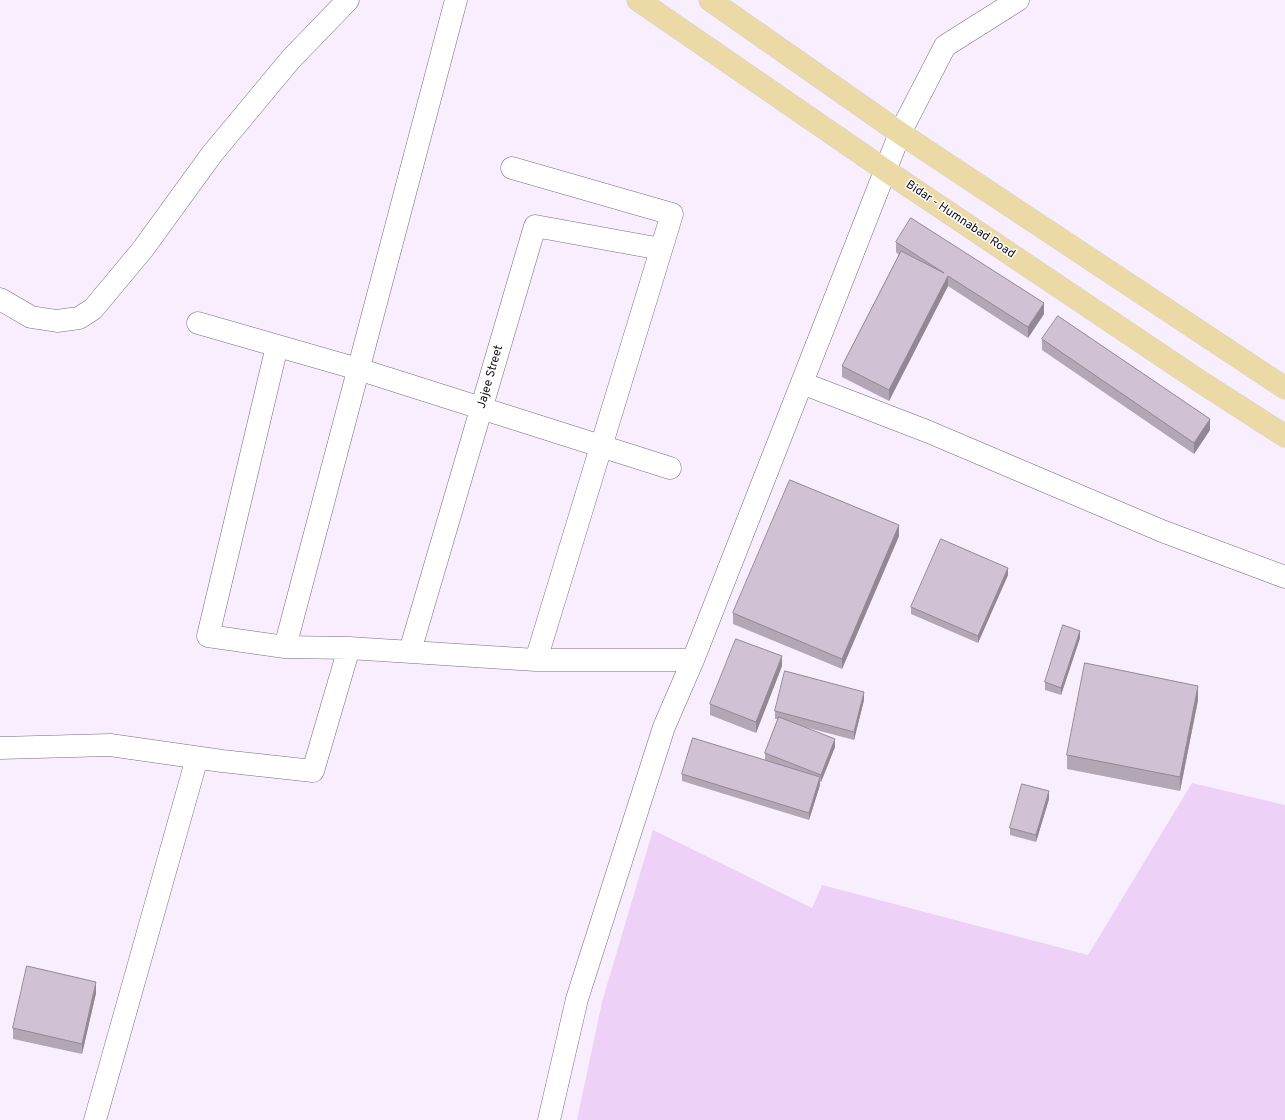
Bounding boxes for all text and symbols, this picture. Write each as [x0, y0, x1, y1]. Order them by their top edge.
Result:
street label: Bidar - Humnabad Road [903, 178, 1017, 262]
street label: Jajee Street [475, 344, 507, 410]

